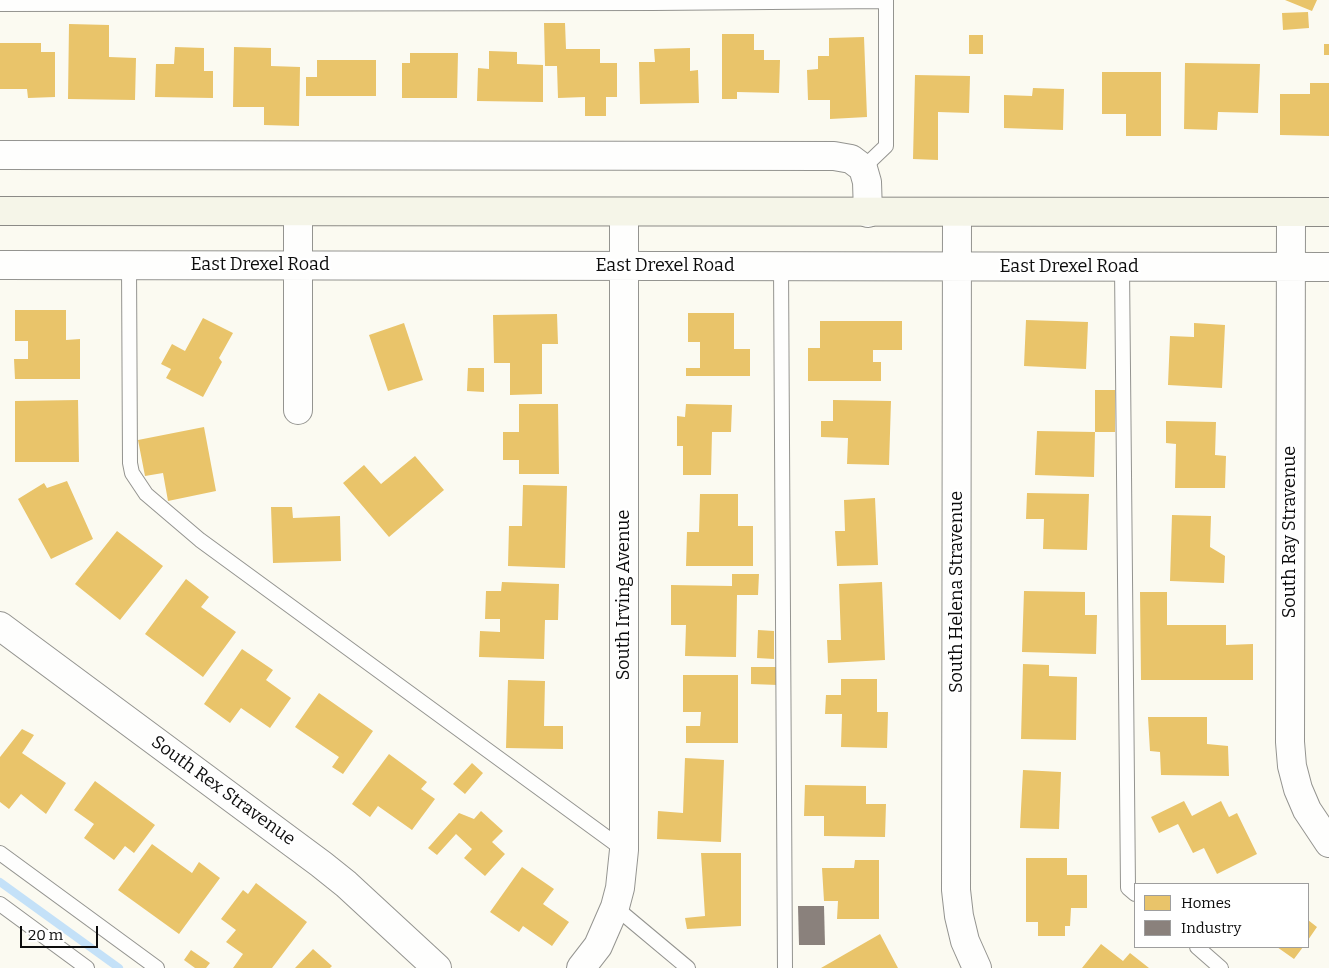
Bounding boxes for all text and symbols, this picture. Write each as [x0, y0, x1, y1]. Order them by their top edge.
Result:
street label: East Drexel Road [190, 254, 330, 276]
street label: East Drexel Road [595, 255, 735, 277]
street label: East Drexel Road [999, 256, 1139, 278]
street label: South Ray Stravenue [1279, 446, 1301, 618]
street label: South Helena Stravenue [946, 491, 968, 693]
street label: South Irving Avenue [613, 510, 635, 680]
street label: South Rex Stravenue [147, 732, 299, 850]
legend [1134, 883, 1309, 948]
text: Homes [1181, 894, 1231, 912]
scale bar [22, 916, 100, 948]
text: Industry [1181, 919, 1241, 937]
text: 20 m [28, 926, 63, 944]

